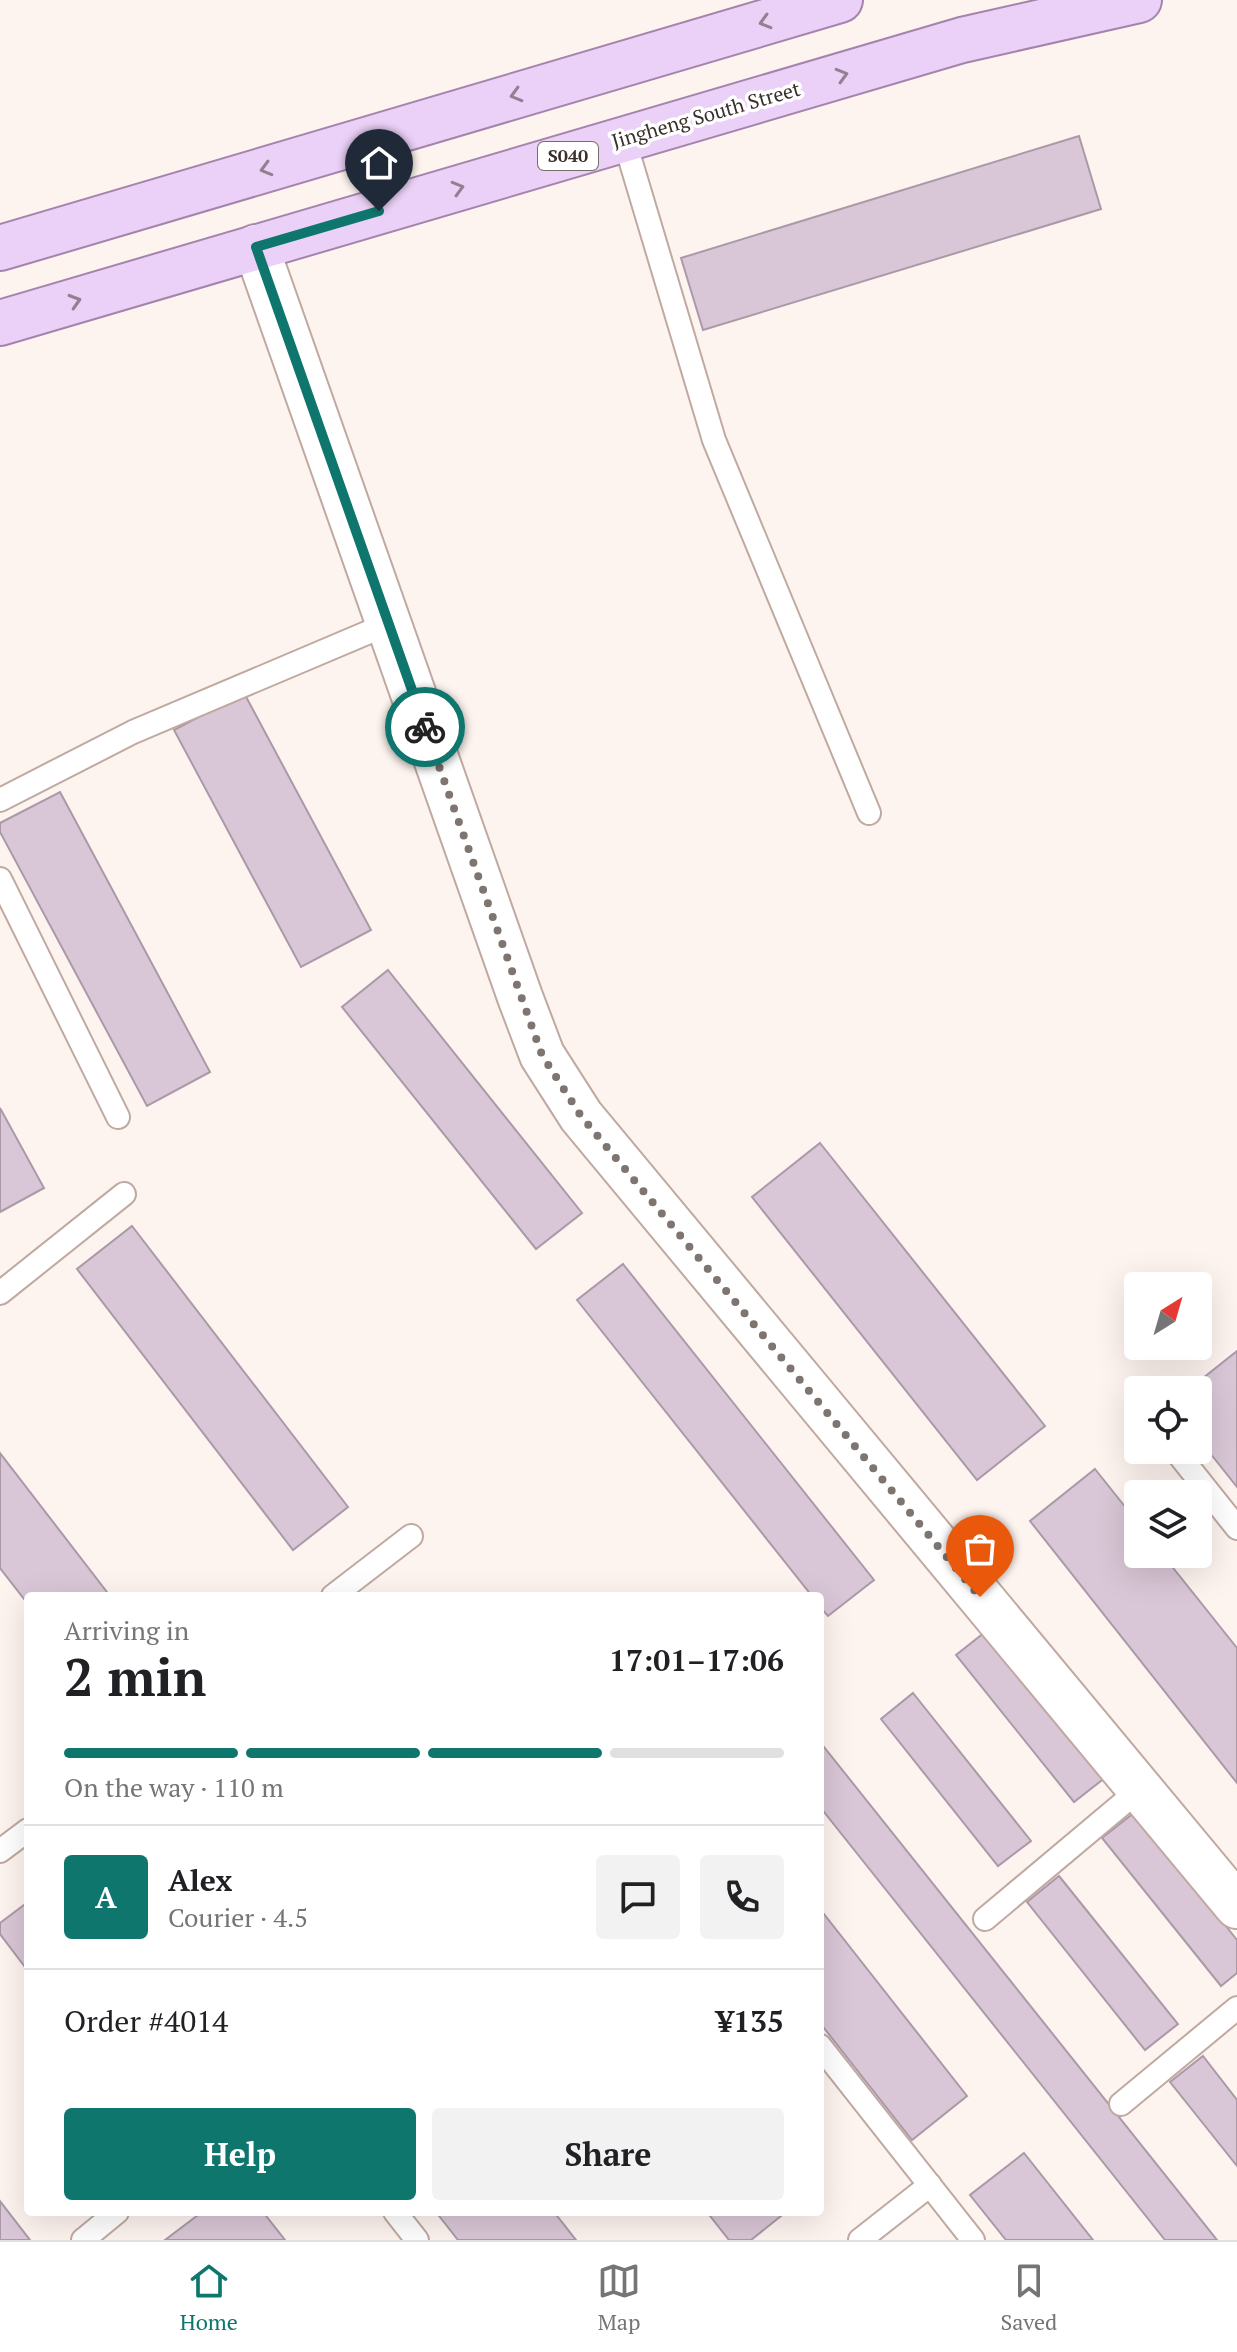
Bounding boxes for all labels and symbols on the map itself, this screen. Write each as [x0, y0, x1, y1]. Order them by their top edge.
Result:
one-way arrow [759, 13, 773, 29]
one-way arrow [835, 68, 849, 84]
street label: Jingheng South Street [608, 75, 804, 154]
one-way arrow [509, 86, 523, 103]
pin [345, 129, 413, 211]
road number: S040 [538, 142, 598, 170]
one-way arrow [260, 160, 274, 176]
one-way arrow [451, 181, 465, 197]
one-way arrow [67, 294, 81, 310]
courier [385, 687, 465, 767]
north arrow [1124, 1272, 1212, 1360]
pin [946, 1515, 1014, 1597]

